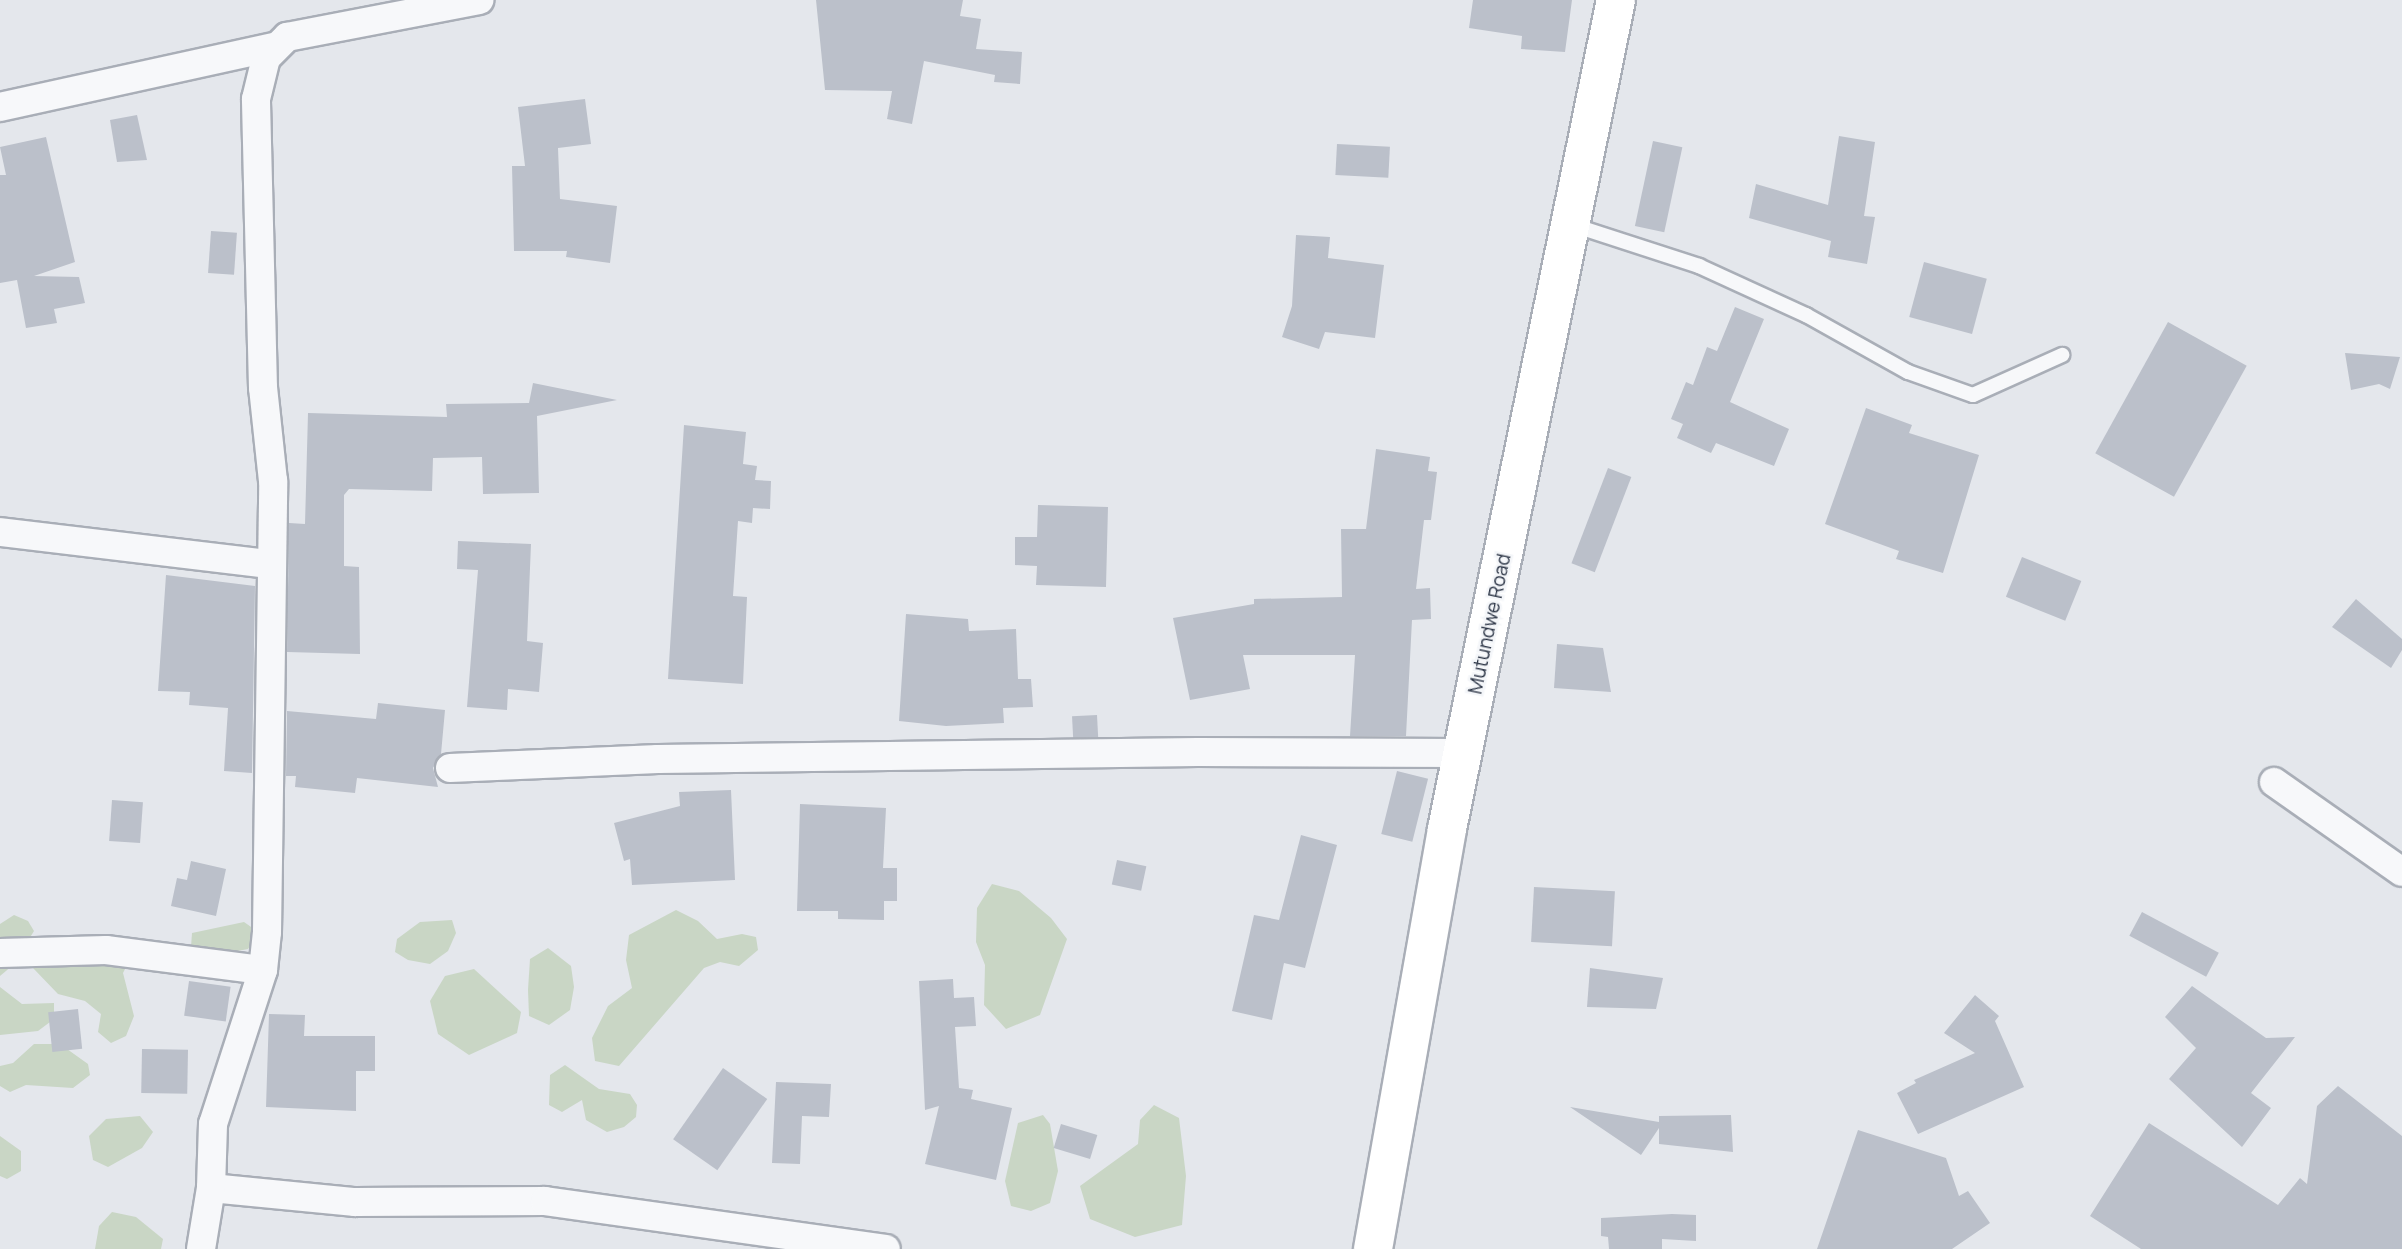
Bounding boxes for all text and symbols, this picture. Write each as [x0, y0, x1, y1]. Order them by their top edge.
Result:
street label: Mutundwe Road [1464, 552, 1516, 696]

